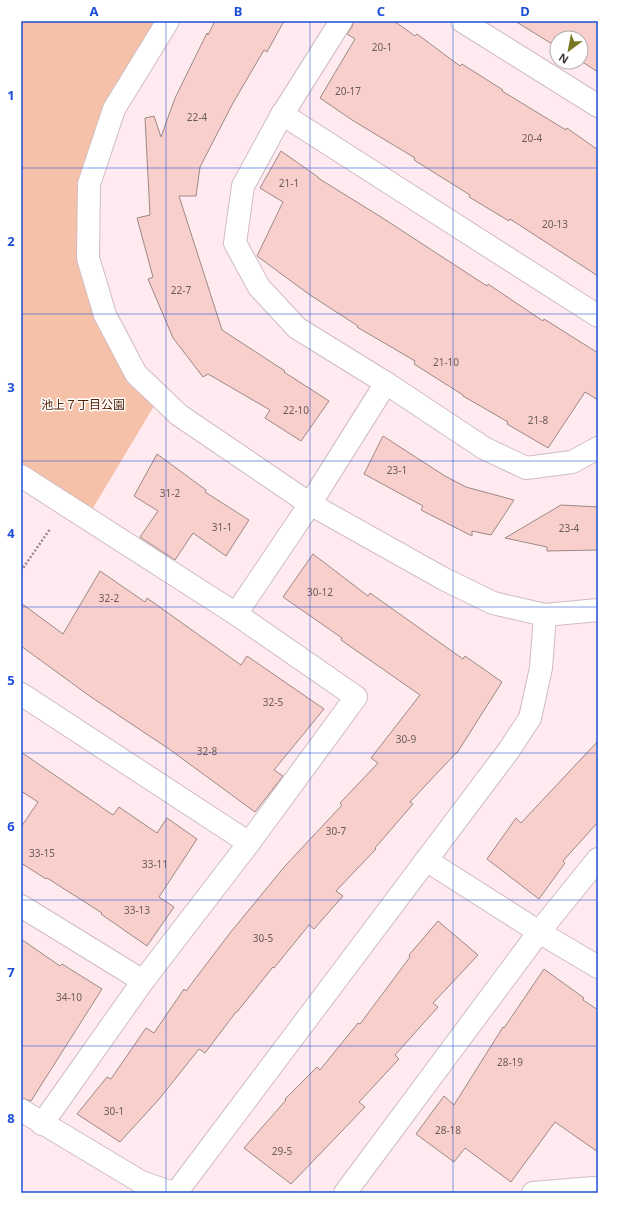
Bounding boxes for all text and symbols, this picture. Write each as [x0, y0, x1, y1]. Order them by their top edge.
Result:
text: A [90, 2, 99, 20]
text: B [234, 2, 242, 20]
text: C [377, 2, 385, 20]
text: D [520, 2, 530, 20]
north arrow [549, 30, 589, 70]
house number: 20-1 [372, 40, 392, 54]
text: N [556, 50, 571, 68]
house number: 20-17 [335, 84, 361, 98]
text: 1 [7, 86, 15, 104]
house number: 22-4 [187, 110, 207, 124]
house number: 20-4 [522, 131, 542, 145]
house number: 21-1 [279, 176, 299, 190]
house number: 20-13 [542, 217, 568, 231]
text: 2 [7, 232, 15, 250]
house number: 22-7 [171, 283, 191, 297]
house number: 21-10 [433, 355, 459, 369]
text: 3 [7, 378, 15, 396]
park label: 池上７丁目公園 [41, 396, 125, 413]
house number: 22-10 [283, 403, 309, 417]
house number: 21-8 [528, 413, 548, 427]
house number: 23-1 [387, 463, 407, 477]
house number: 31-2 [160, 486, 180, 500]
house number: 31-1 [212, 520, 232, 534]
house number: 23-4 [559, 521, 579, 535]
text: 4 [7, 524, 15, 542]
house number: 30-12 [307, 585, 333, 599]
house number: 32-2 [99, 591, 119, 605]
text: 5 [7, 671, 15, 689]
house number: 32-5 [263, 695, 283, 709]
house number: 30-9 [396, 732, 416, 746]
house number: 32-8 [197, 744, 217, 758]
text: 6 [7, 817, 15, 835]
house number: 30-7 [326, 824, 346, 838]
house number: 33-15 [29, 846, 55, 860]
house number: 33-11 [142, 857, 168, 871]
house number: 33-13 [124, 903, 150, 917]
house number: 30-5 [253, 931, 273, 945]
text: 7 [7, 963, 15, 981]
house number: 34-10 [56, 990, 82, 1004]
house number: 28-19 [497, 1055, 523, 1069]
house number: 30-1 [104, 1104, 124, 1118]
text: 8 [7, 1109, 15, 1127]
house number: 28-18 [435, 1123, 461, 1137]
house number: 29-5 [272, 1144, 292, 1158]

